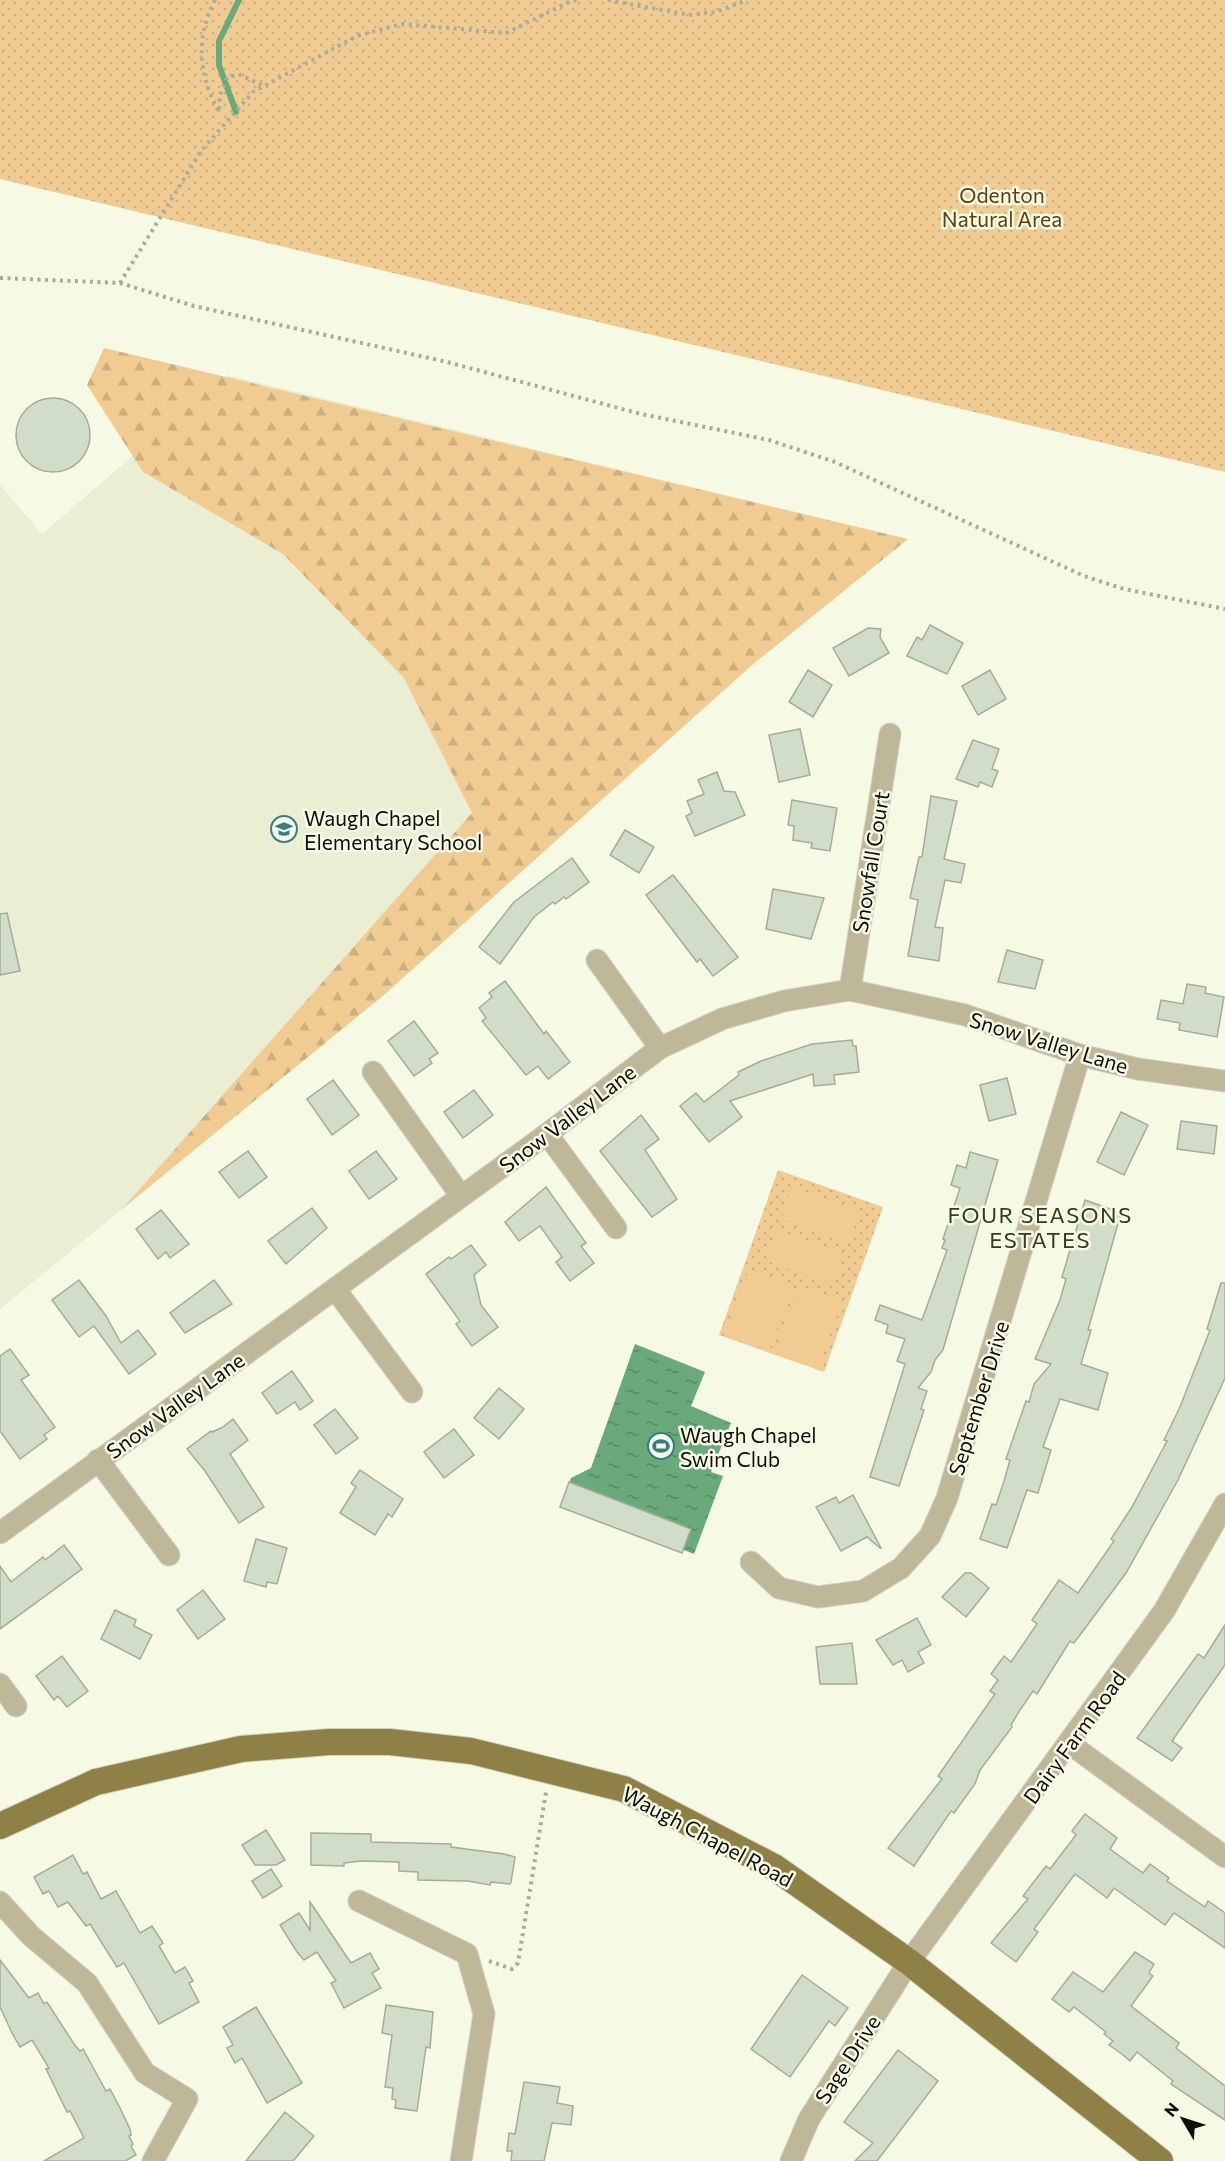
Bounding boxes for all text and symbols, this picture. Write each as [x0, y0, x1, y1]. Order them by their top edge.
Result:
park label: Odenton Natural Area [942, 182, 1062, 231]
street label: Snowfall Court [846, 790, 894, 934]
place label: Waugh Chapel Elementary School [304, 805, 482, 854]
school or university icon: Waugh Chapel Elementary School [269, 814, 299, 844]
street label: Snow Valley Lane [967, 1006, 1131, 1078]
street label: Snow Valley Lane [494, 1059, 640, 1177]
district label: FOUR SEASONS ESTATES [947, 1201, 1133, 1253]
street label: September Drive [943, 1318, 1013, 1478]
street label: Snow Valley Lane [101, 1347, 249, 1463]
place label: Waugh Chapel Swim Club [680, 1422, 817, 1471]
sports icon: Waugh Chapel Swim Club [646, 1431, 676, 1461]
street label: Dairy Farm Road [1018, 1666, 1130, 1808]
street label: Waugh Chapel Road [618, 1780, 798, 1892]
street label: Sage Drive [809, 2010, 885, 2108]
north arrow [1153, 2089, 1213, 2149]
text: N [1160, 2099, 1182, 2120]

